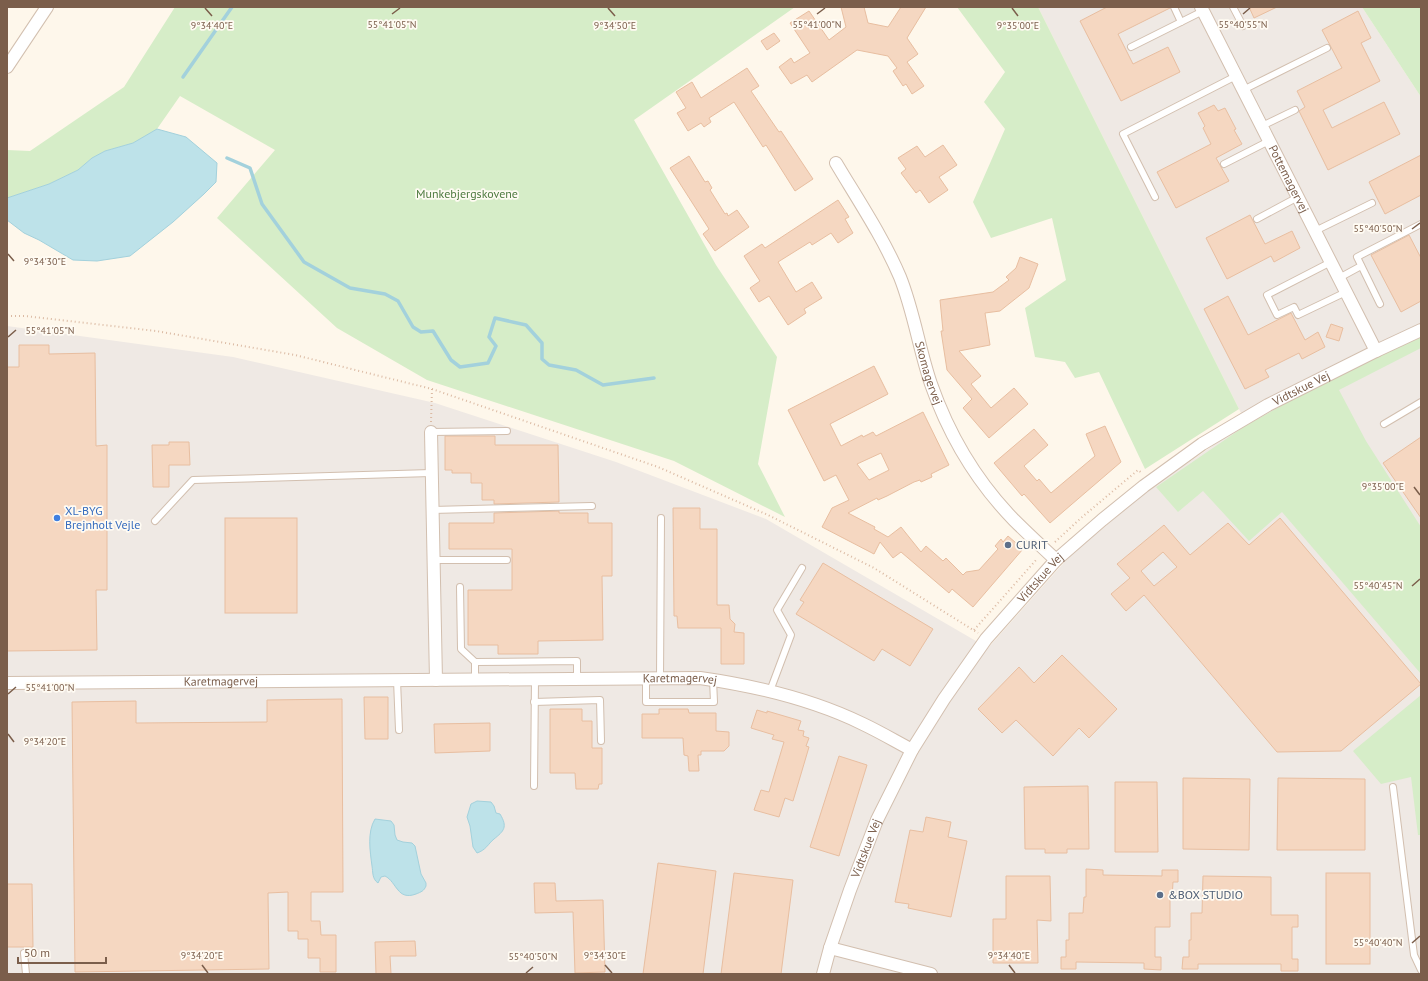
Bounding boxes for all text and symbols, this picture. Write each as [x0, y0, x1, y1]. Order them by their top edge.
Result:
text: 55°41'05"N [367, 18, 417, 31]
text: 55°41'00"N [792, 18, 842, 31]
text: 55°40'55"N [1218, 18, 1268, 31]
text: 9°34'40"E [191, 19, 233, 32]
text: 9°34'50"E [594, 19, 636, 32]
text: 9°35'00"E [997, 19, 1039, 32]
street label: Pottemagervej [1265, 142, 1312, 215]
park label: Munkebjergskovene [416, 186, 518, 201]
text: 55°40'50"N [1353, 222, 1403, 235]
text: 9°34'30"E [24, 255, 66, 268]
text: 55°41'05"N [25, 324, 75, 337]
street label: Skomagervej [912, 340, 946, 407]
street label: Vidtskue Vej [1269, 367, 1332, 409]
text: 9°35'00"E [1362, 480, 1404, 493]
place label: XL-BYG Brejnholt Vejle [65, 503, 140, 532]
marker: XL-BYG Brejnholt Vejle [52, 513, 62, 523]
place label: CURIT [1016, 537, 1048, 552]
marker: CURIT [1003, 540, 1013, 550]
street label: Vidtskue Vej [1013, 549, 1066, 606]
text: 55°40'45"N [1353, 579, 1403, 592]
street label: Karetmagervej [643, 670, 718, 688]
street label: Karetmagervej [184, 673, 258, 689]
text: 55°41'00"N [25, 681, 75, 694]
text: 9°34'20"E [24, 735, 66, 748]
street label: Vidtskue Vej [847, 816, 884, 881]
place label: &BOX STUDIO [1168, 887, 1243, 902]
marker: &BOX STUDIO [1155, 890, 1165, 900]
text: 55°40'40"N [1353, 936, 1403, 949]
scale bar [18, 939, 106, 965]
text: 50 m [24, 945, 50, 960]
text: 9°34'20"E [181, 949, 223, 962]
text: 9°34'30"E [584, 949, 626, 962]
text: 9°34'40"E [988, 949, 1030, 962]
text: 55°40'50"N [508, 950, 558, 963]

